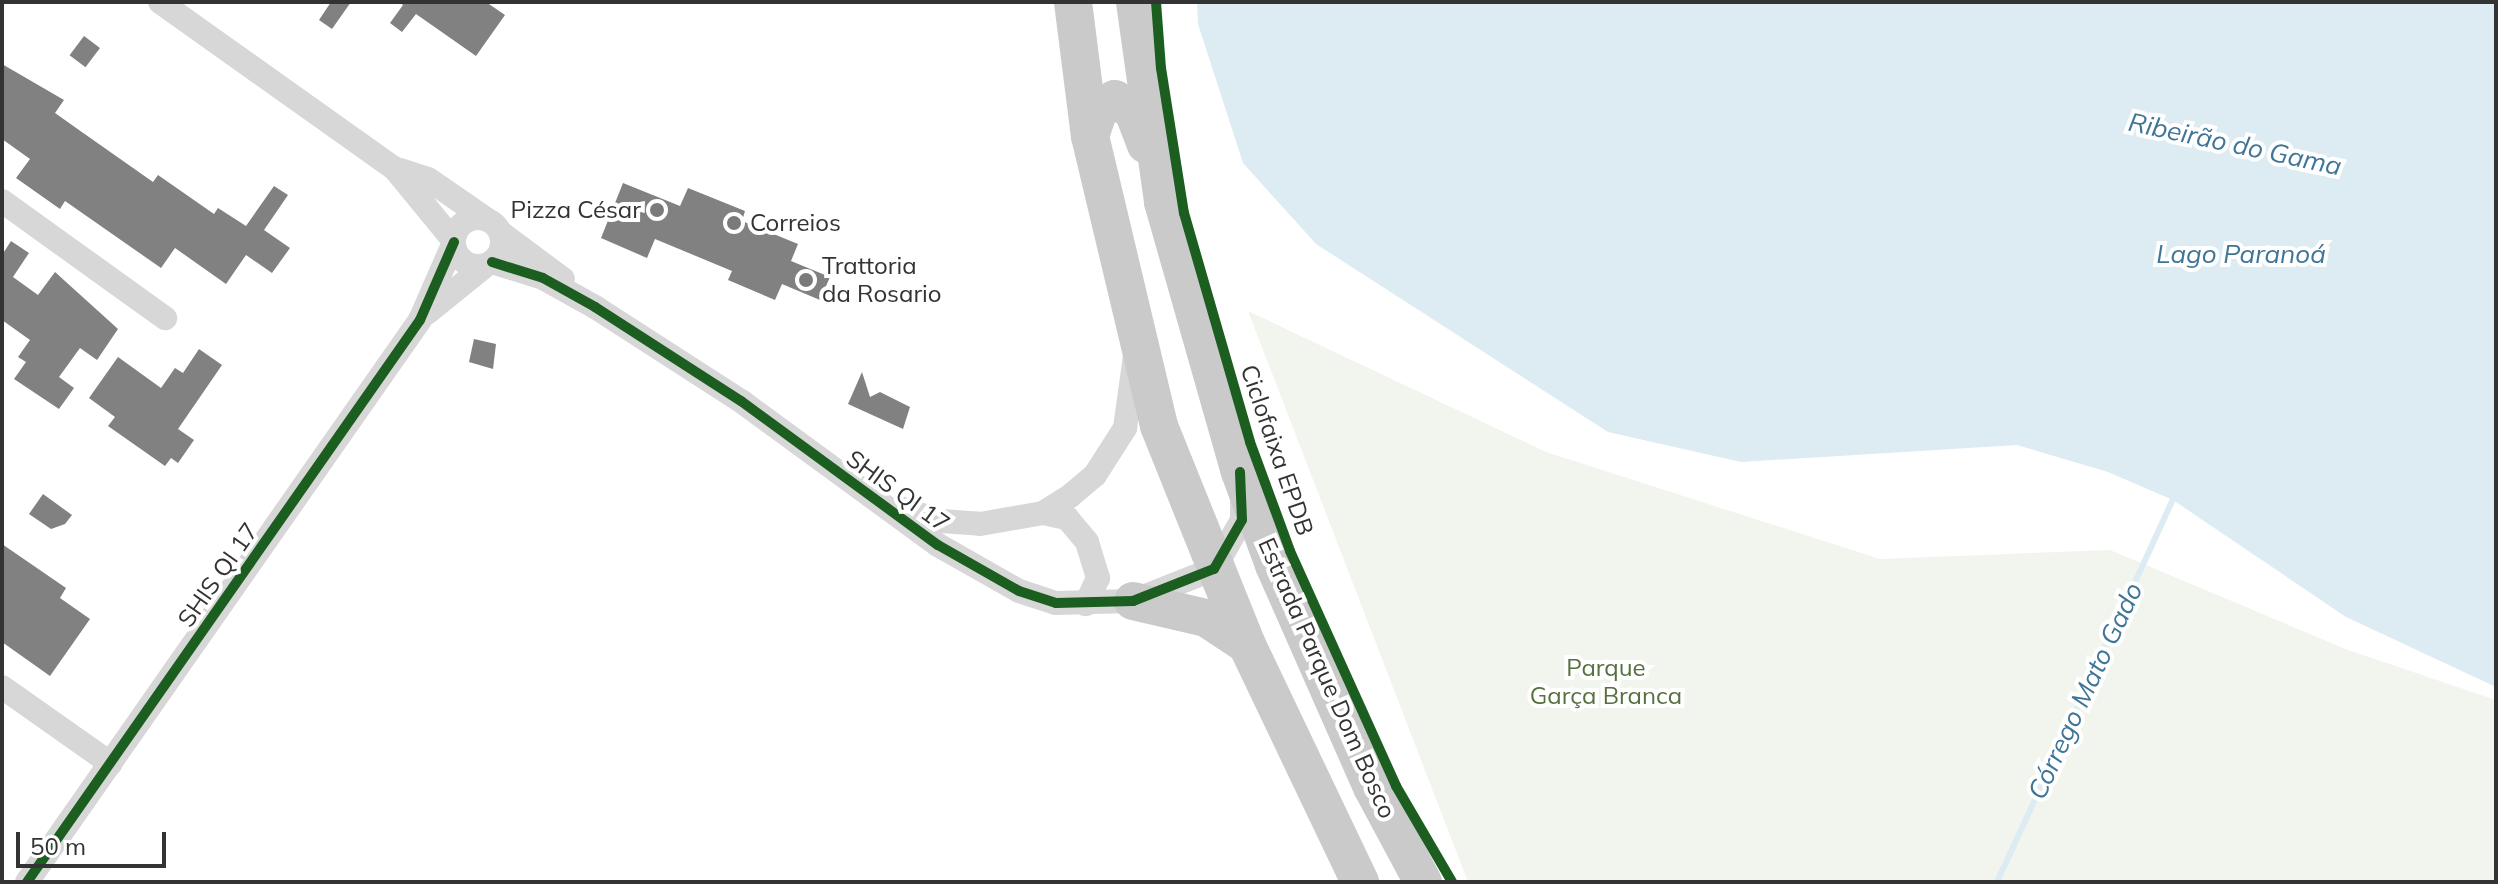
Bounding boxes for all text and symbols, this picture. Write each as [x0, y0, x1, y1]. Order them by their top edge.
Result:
water label: Ribeirão do Gama [2126, 106, 2344, 182]
place label: Pizza César [511, 196, 641, 224]
marker: Pizza César [648, 201, 666, 219]
place label: Correios [750, 209, 841, 237]
marker: Correios [725, 214, 743, 232]
water label: Lago Paranoá [2156, 238, 2326, 270]
place label: Trattoria da Rosario [822, 252, 942, 308]
marker: Trattoria da Rosario [797, 271, 815, 289]
street label: Ciclofaixa EPDB [1234, 361, 1320, 539]
street label: SHIS QI 17 [841, 444, 955, 538]
street label: SHIS QI 17 [172, 517, 264, 633]
street label: Estrada Parque Dom Bosco [1252, 533, 1402, 823]
water label: Córrego Mato Gado [2021, 578, 2149, 804]
park label: Parque Garça Branca [1530, 654, 1682, 710]
scale bar [20, 816, 170, 866]
text: 50 m [30, 831, 86, 861]

